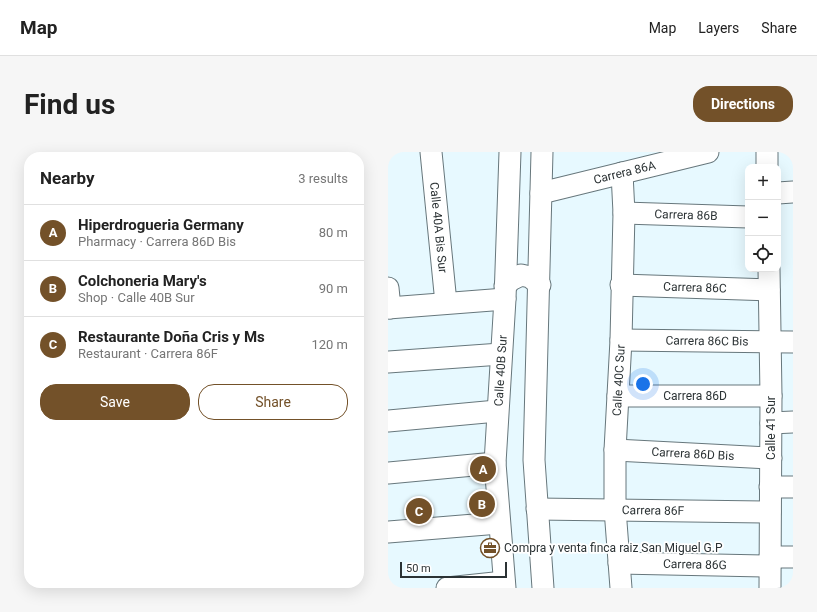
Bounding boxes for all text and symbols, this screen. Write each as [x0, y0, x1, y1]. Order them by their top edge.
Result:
text: Map [20, 16, 58, 39]
text: Map [649, 20, 676, 36]
text: Layers [698, 20, 739, 36]
text: Share [761, 20, 797, 36]
button: Directions [693, 86, 793, 122]
text: Find us [24, 88, 115, 121]
street label: Carrera 86A [592, 158, 657, 187]
map controls [745, 164, 781, 272]
button: + [745, 164, 781, 200]
text: Nearby [40, 168, 95, 188]
text: 3 results [298, 171, 348, 186]
street label: Calle 40A Bis Sur [427, 182, 450, 274]
button: − [745, 200, 781, 236]
street label: Carrera 86B [654, 207, 718, 223]
text: Hiperdrogueria Germany [78, 216, 244, 234]
text: A [49, 225, 57, 240]
text: 80 m [319, 225, 348, 240]
text: Pharmacy · Carrera 86D Bis [78, 234, 236, 249]
button: locate [745, 236, 781, 272]
text: Colchoneria Mary's [78, 272, 207, 290]
street label: Carrera 86C [663, 279, 727, 296]
text: B [49, 281, 57, 296]
text: 90 m [319, 281, 348, 296]
text: Shop · Calle 40B Sur [78, 290, 195, 305]
text: Restaurante Doña Cris y Ms [78, 328, 265, 346]
street label: Carrera 86C Bis [665, 334, 749, 348]
street label: Calle 40B Sur [491, 335, 510, 407]
text: C [49, 337, 57, 352]
text: 120 m [311, 337, 348, 352]
street label: Calle 40C Sur [610, 344, 628, 416]
text: Restaurant · Carrera 86F [78, 346, 218, 361]
your location [633, 374, 653, 394]
button: Save [40, 384, 190, 420]
button: Share [198, 384, 348, 420]
street label: Carrera 86D [663, 389, 727, 403]
street label: Calle 41 Sur [764, 396, 778, 460]
street label: Carrera 86D Bis [651, 445, 735, 463]
pin: A [470, 454, 496, 484]
pin: B [469, 489, 495, 519]
pin: C [406, 496, 432, 526]
street label: Carrera 86F [622, 503, 685, 518]
office icon: Compra y venta finca raiz San Miguel G.P [479, 537, 501, 559]
place label: Compra y venta finca raiz San Miguel G.P [504, 541, 723, 555]
street label: Carrera 86G [663, 557, 727, 572]
scale bar [400, 560, 507, 579]
text: 50 m [406, 562, 431, 575]

